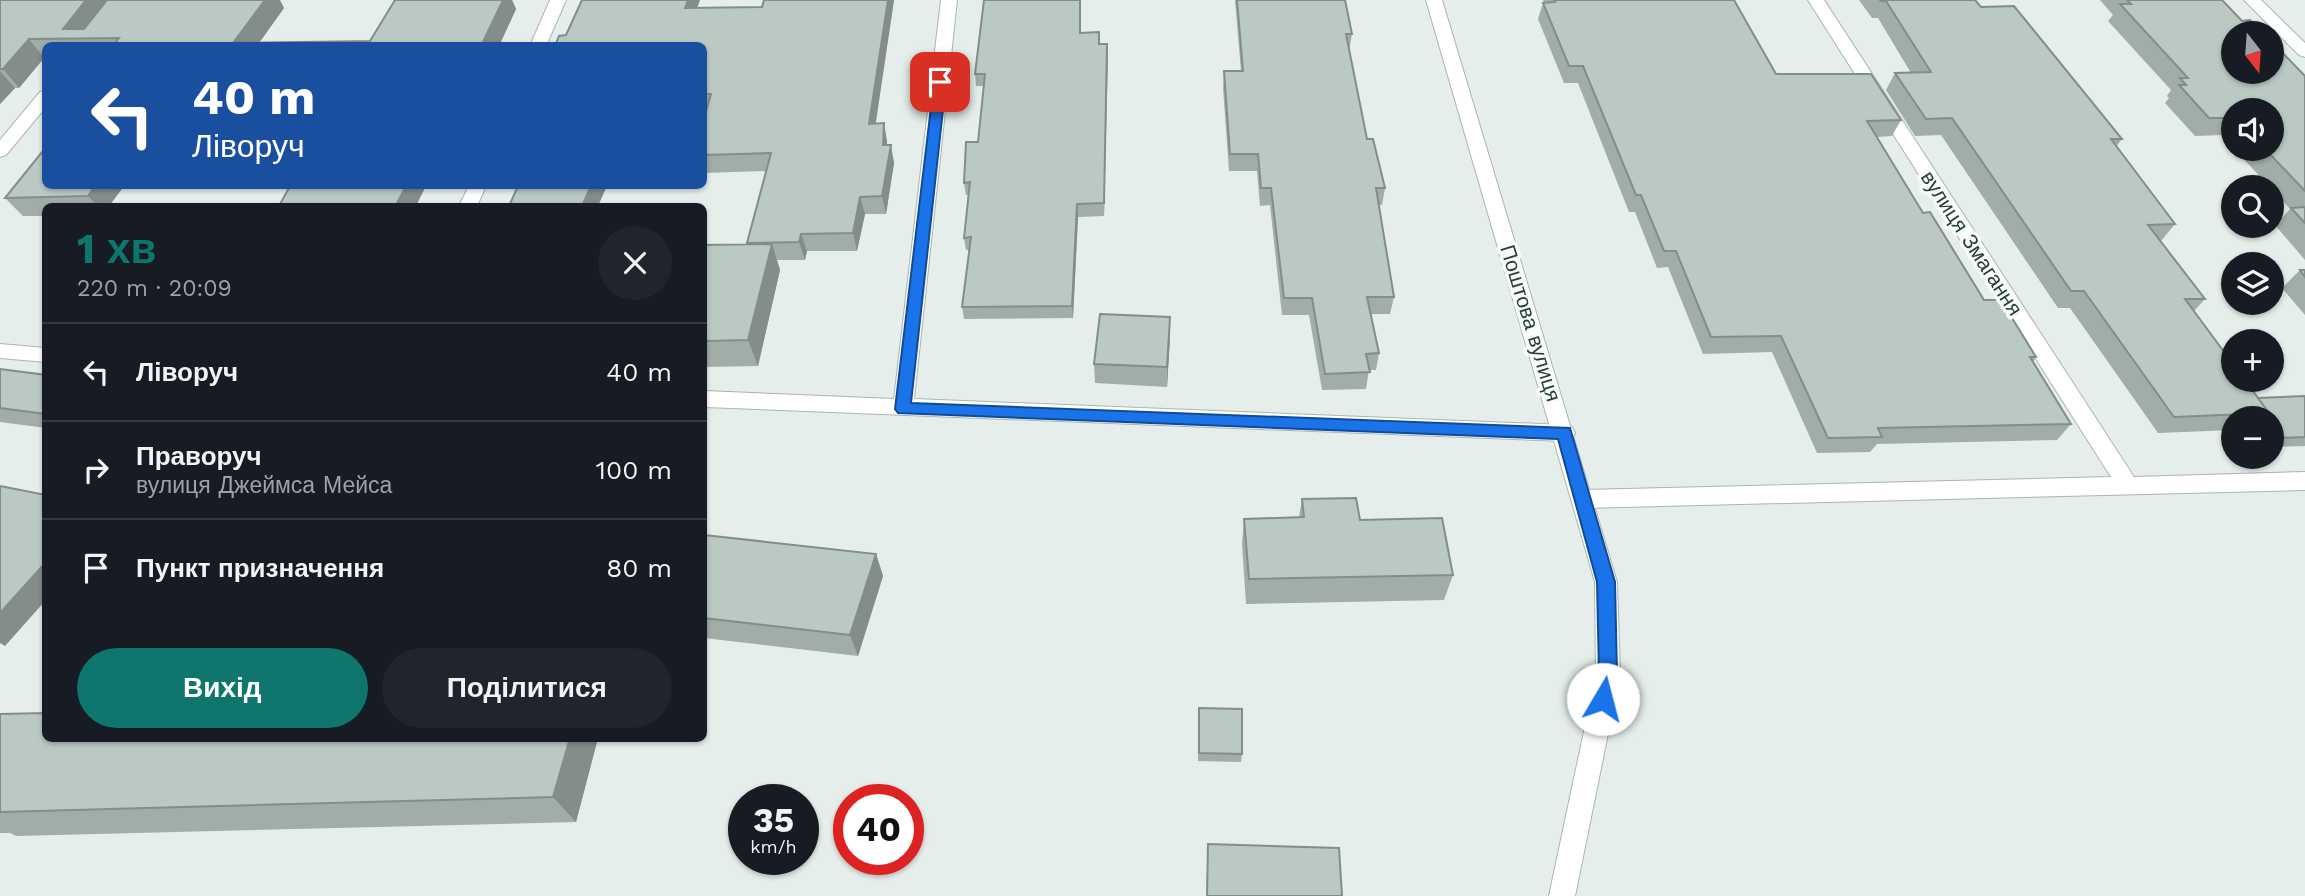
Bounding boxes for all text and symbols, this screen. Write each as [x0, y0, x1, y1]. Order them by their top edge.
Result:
north arrow [2221, 21, 2284, 84]
map controls [2221, 21, 2284, 469]
pin [910, 52, 970, 112]
icon: arrive [921, 63, 959, 101]
text: 40 m [192, 68, 315, 126]
icon: left [77, 70, 168, 161]
button: sound [2221, 98, 2284, 161]
text: Ліворуч [192, 127, 305, 165]
street label: вулиця Змагання [1916, 166, 2028, 320]
button: search [2221, 175, 2284, 238]
text: 1 хв [77, 224, 156, 273]
button: close [598, 226, 672, 300]
street label: Поштова вулиця [1495, 242, 1567, 404]
button: layers [2221, 252, 2284, 315]
text: 220 m · 20:09 [77, 275, 232, 302]
button: + [2221, 329, 2284, 392]
icon: left [77, 353, 115, 391]
text: Ліворуч [136, 357, 238, 387]
text: 40 m [606, 357, 672, 387]
button: − [2221, 406, 2284, 469]
text: Праворуч [136, 441, 262, 471]
icon: right [77, 451, 115, 489]
text: 100 m [596, 455, 672, 485]
text: вулиця Джеймса Мейса [136, 472, 392, 499]
icon: arrive [77, 549, 115, 587]
text: Пункт призначення [136, 553, 384, 583]
text: 80 m [606, 553, 672, 583]
button: Вихід [77, 648, 368, 728]
button: Поділитися [382, 648, 672, 728]
position arrow [1566, 662, 1640, 736]
speed limit sign: 40 [833, 784, 924, 875]
text: 35 [753, 799, 794, 841]
text: km/h [750, 836, 797, 857]

